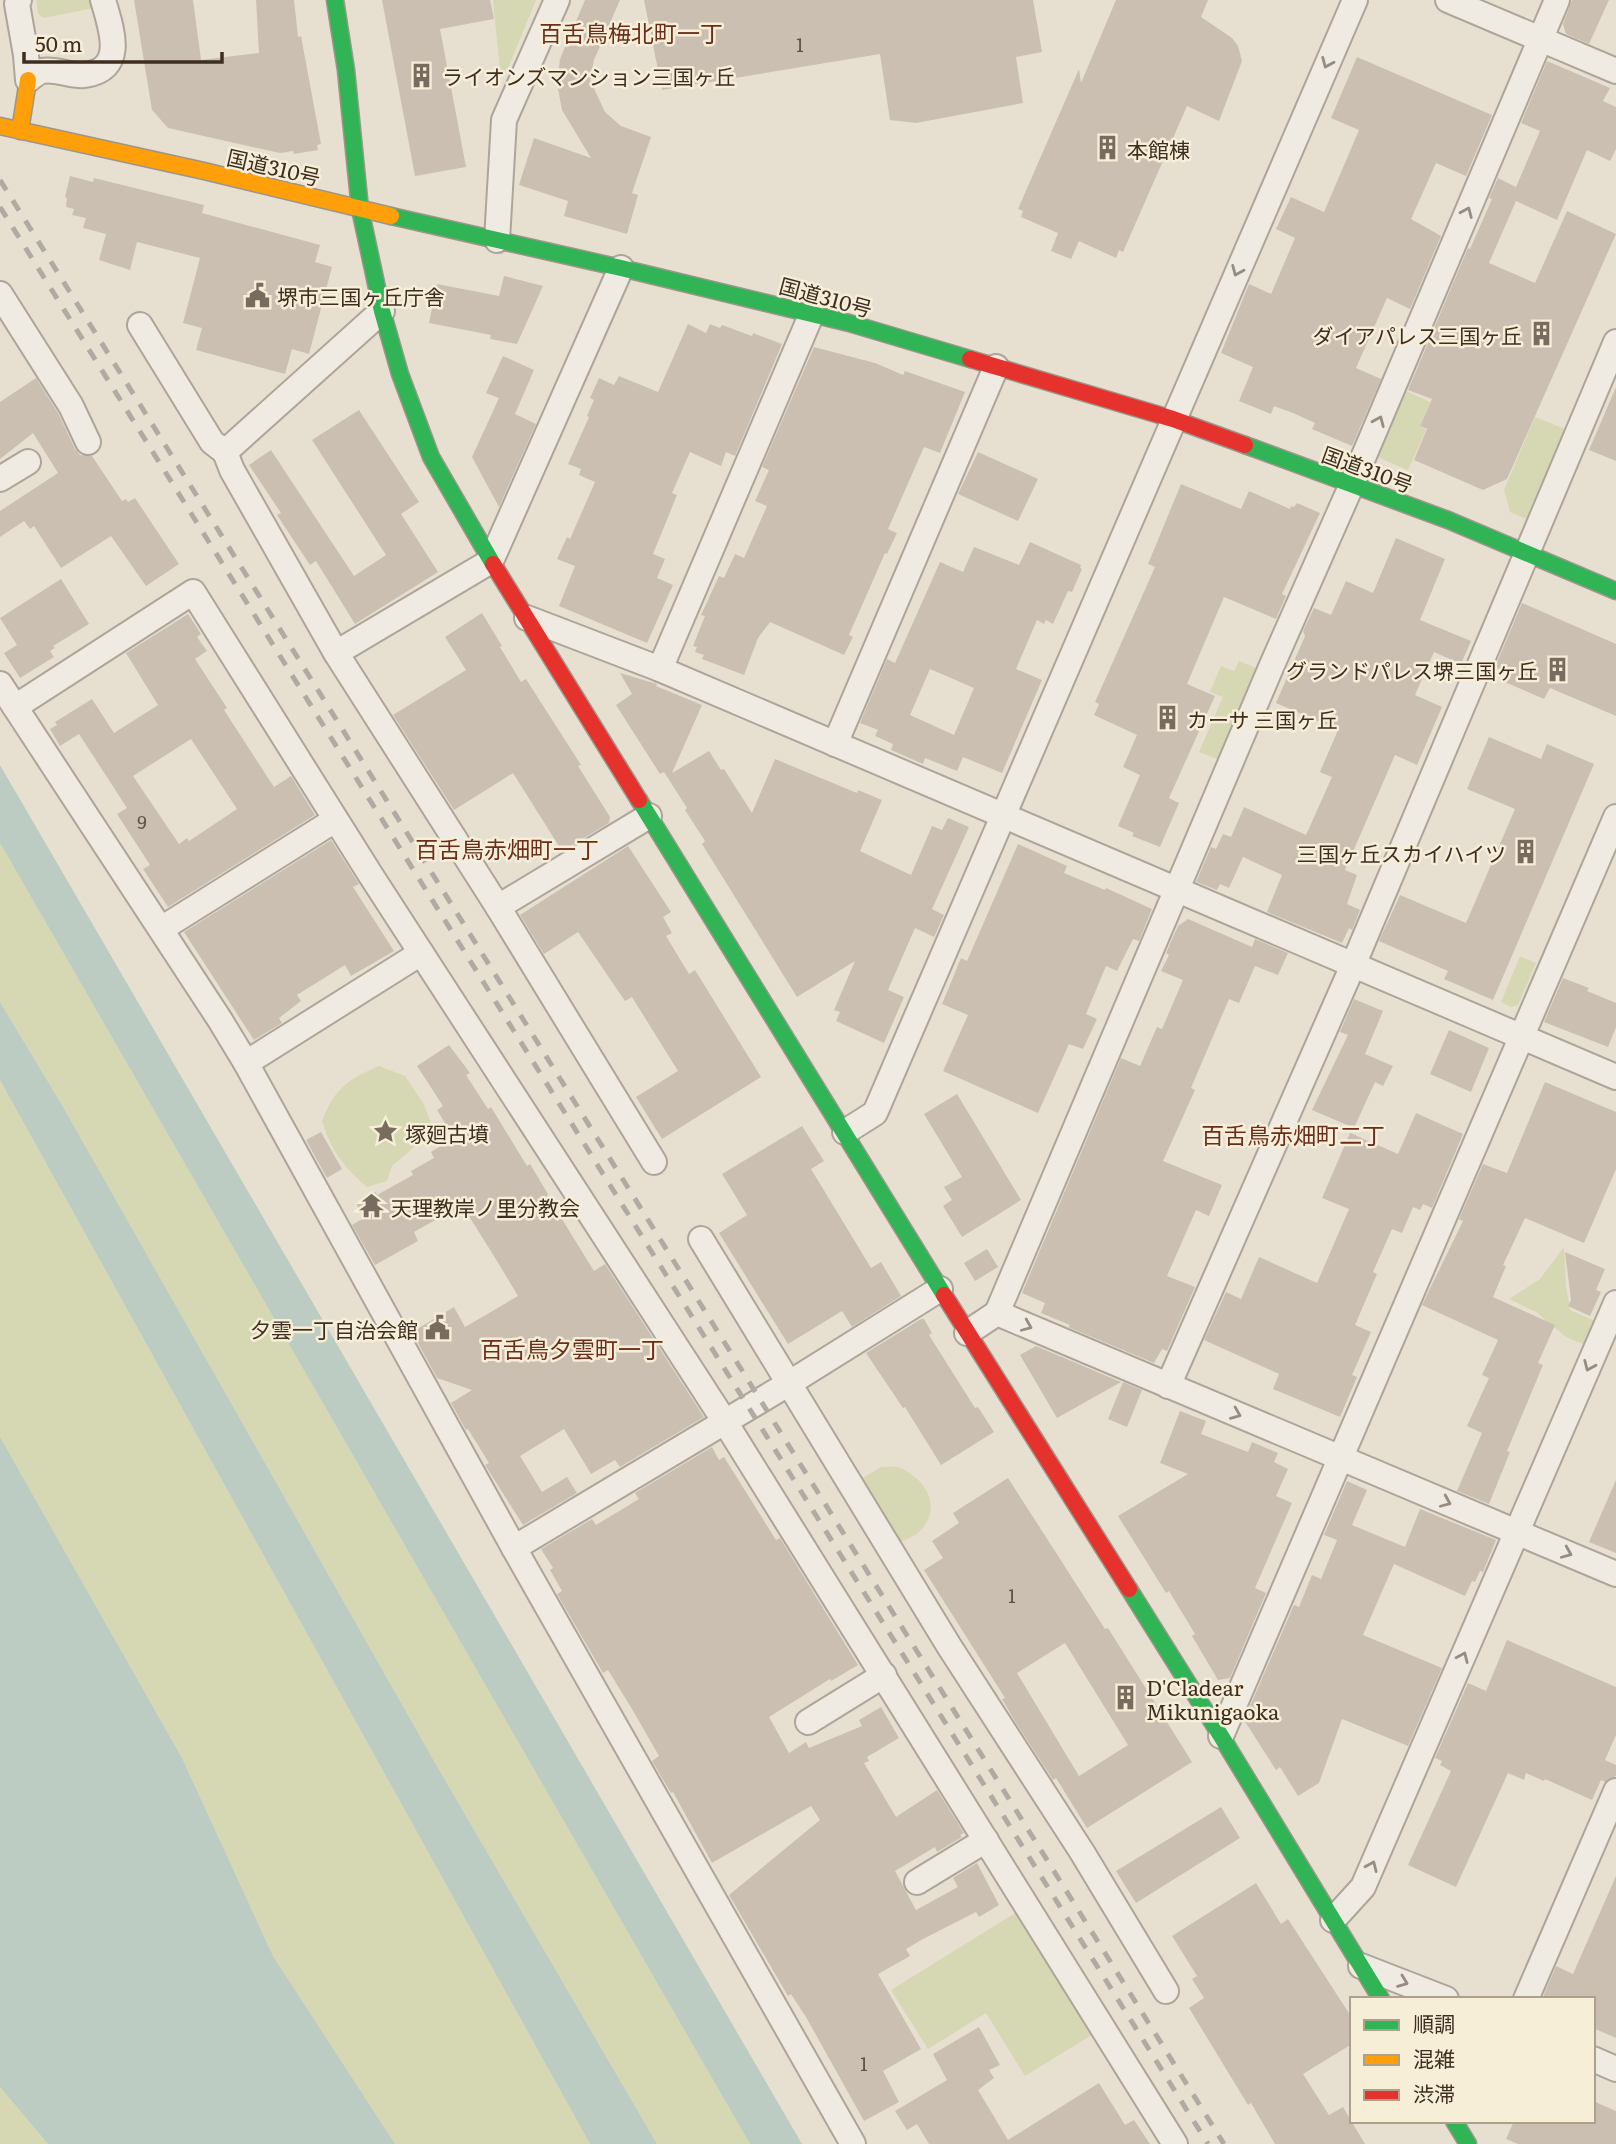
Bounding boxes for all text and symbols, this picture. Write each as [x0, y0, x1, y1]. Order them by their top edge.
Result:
district label: 百舌鳥梅北町一丁 [539, 15, 723, 49]
scale bar [24, 21, 222, 65]
text: 50 m [35, 27, 82, 58]
house number: 1 [796, 31, 804, 58]
one-way arrow [1322, 56, 1336, 68]
place label: ライオンズマンション三国ヶ丘 [442, 60, 736, 91]
building icon: ライオンズマンション三国ヶ丘 [408, 61, 436, 89]
place label: 本館棟 [1127, 133, 1190, 164]
building icon: 本館棟 [1093, 134, 1121, 162]
street label: 国道310号 [224, 140, 324, 192]
one-way arrow [1459, 207, 1473, 219]
one-way arrow [1231, 264, 1245, 277]
street label: 国道310号 [776, 269, 876, 323]
place label: 堺市三国ヶ丘庁舎 [277, 280, 445, 311]
public building icon: 堺市三国ヶ丘庁舎 [243, 281, 271, 309]
place label: ダイアパレス三国ヶ丘 [1312, 319, 1522, 350]
building icon: ダイアパレス三国ヶ丘 [1528, 320, 1556, 348]
one-way arrow [1370, 416, 1384, 428]
street label: 国道310号 [1318, 437, 1418, 499]
place label: グランドパレス堺三国ヶ丘 [1286, 654, 1538, 685]
building icon: グランドパレス堺三国ヶ丘 [1544, 655, 1572, 683]
place label: カーサ 三国ヶ丘 [1187, 703, 1338, 734]
building icon: カーサ 三国ヶ丘 [1153, 704, 1181, 732]
house number: 9 [137, 808, 147, 835]
district label: 百舌鳥赤畑町一丁 [415, 831, 599, 865]
place label: 三国ヶ丘スカイハイツ [1297, 837, 1506, 868]
building icon: 三国ヶ丘スカイハイツ [1512, 838, 1540, 866]
place label: 塚廻古墳 [405, 1117, 489, 1148]
district label: 百舌鳥赤畑町二丁 [1201, 1117, 1385, 1151]
place icon: 塚廻古墳 [371, 1118, 399, 1146]
place label: 天理教岸ノ里分教会 [391, 1191, 580, 1222]
temple icon: 天理教岸ノ里分教会 [357, 1192, 385, 1220]
place label: 夕雲一丁自治会館 [250, 1313, 418, 1344]
public building icon: 夕雲一丁自治会館 [424, 1314, 452, 1342]
one-way arrow [1019, 1318, 1032, 1332]
district label: 百舌鳥夕雲町一丁 [480, 1331, 664, 1365]
one-way arrow [1583, 1359, 1597, 1371]
one-way arrow [1229, 1406, 1242, 1420]
one-way arrow [1439, 1494, 1452, 1508]
one-way arrow [1560, 1545, 1572, 1559]
house number: 1 [1008, 1582, 1016, 1609]
one-way arrow [1455, 1652, 1469, 1664]
place label: D'Cladear Mikunigaoka [1146, 1671, 1280, 1726]
building icon: D'Cladear Mikunigaoka [1112, 1684, 1140, 1712]
one-way arrow [1364, 1860, 1378, 1873]
one-way arrow [1397, 1974, 1409, 1988]
legend [1350, 1997, 1595, 2123]
text: 順調 [1413, 2007, 1455, 2038]
text: 混雑 [1413, 2042, 1455, 2073]
house number: 1 [860, 2050, 868, 2077]
text: 渋滞 [1413, 2077, 1455, 2108]

